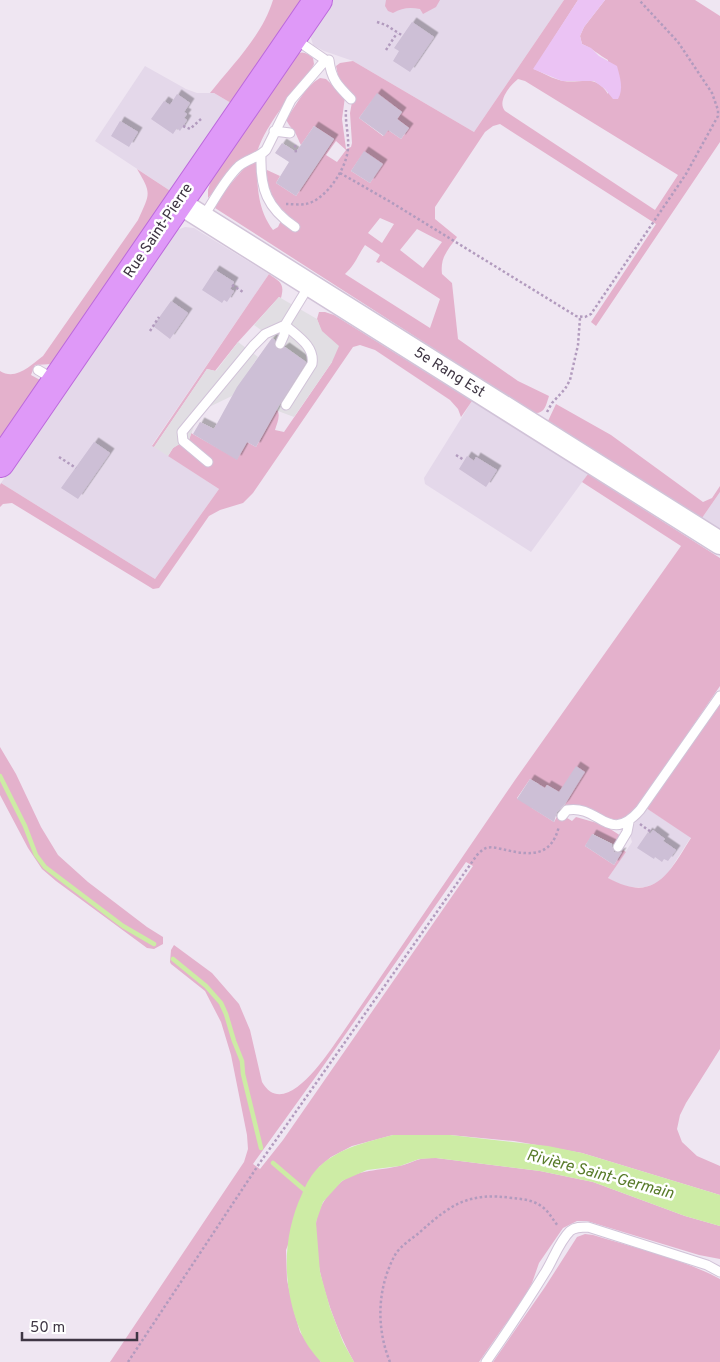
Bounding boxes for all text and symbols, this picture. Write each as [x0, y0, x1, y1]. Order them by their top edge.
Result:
street label: Rue Saint-Pierre [120, 180, 198, 282]
street label: 5e Rang Est [410, 344, 488, 402]
water label: Rivière Saint-Germain [524, 1146, 676, 1204]
scale bar [22, 1310, 138, 1342]
text: 50 m [30, 1319, 65, 1338]

